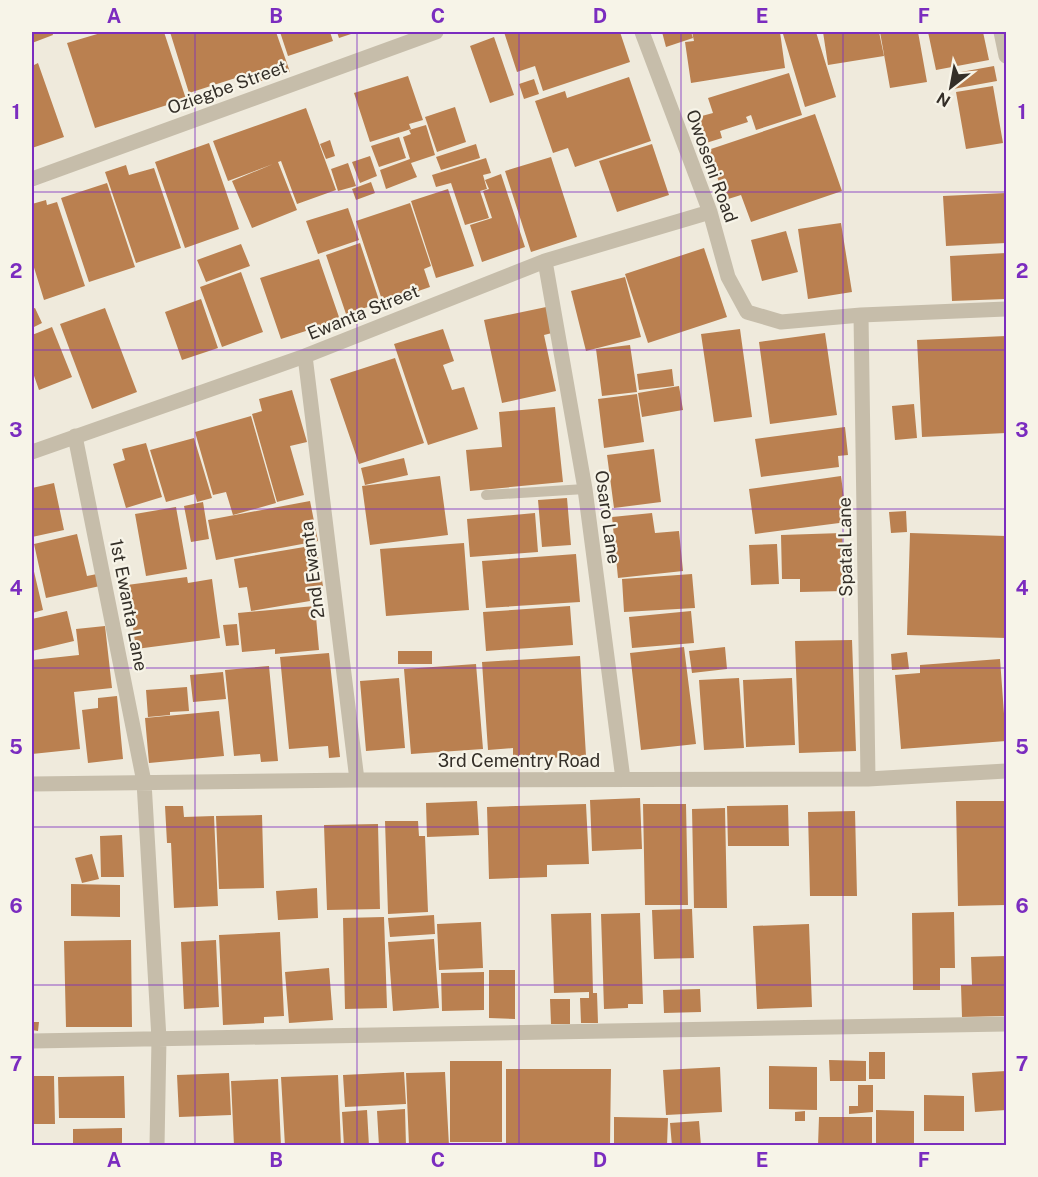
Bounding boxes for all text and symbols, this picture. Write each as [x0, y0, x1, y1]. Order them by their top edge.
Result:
text: A [107, 4, 121, 28]
text: B [269, 4, 283, 28]
text: C [431, 4, 445, 28]
text: D [593, 4, 607, 28]
text: E [756, 4, 768, 28]
text: F [918, 4, 930, 28]
street label: Oziegbe Street [164, 56, 290, 118]
north arrow [921, 57, 981, 117]
text: N [933, 88, 954, 111]
text: 1 [12, 100, 20, 124]
text: 1 [1018, 100, 1026, 124]
street label: Owoseni Road [682, 107, 742, 225]
text: 2 [10, 259, 22, 283]
text: 2 [1016, 259, 1028, 283]
street label: Ewanta Street [304, 280, 422, 344]
text: 3 [9, 418, 23, 442]
text: 3 [1015, 418, 1029, 442]
street label: Osaro Lane [591, 469, 625, 565]
street label: Spatal Lane [834, 497, 856, 597]
street label: 2nd Ewanta [296, 520, 328, 620]
street label: 1st Ewanta Lane [106, 537, 152, 673]
text: 4 [9, 576, 23, 600]
text: 4 [1015, 576, 1029, 600]
text: 5 [9, 735, 23, 759]
text: 5 [1015, 735, 1029, 759]
street label: 3rd Cementry Road [438, 750, 600, 771]
text: 6 [9, 894, 23, 918]
text: 6 [1015, 894, 1029, 918]
text: 7 [10, 1052, 22, 1076]
text: 7 [1016, 1052, 1028, 1076]
text: A [107, 1148, 121, 1172]
text: B [269, 1148, 283, 1172]
text: C [431, 1148, 445, 1172]
text: D [593, 1148, 607, 1172]
text: E [756, 1148, 768, 1172]
text: F [918, 1148, 930, 1172]

